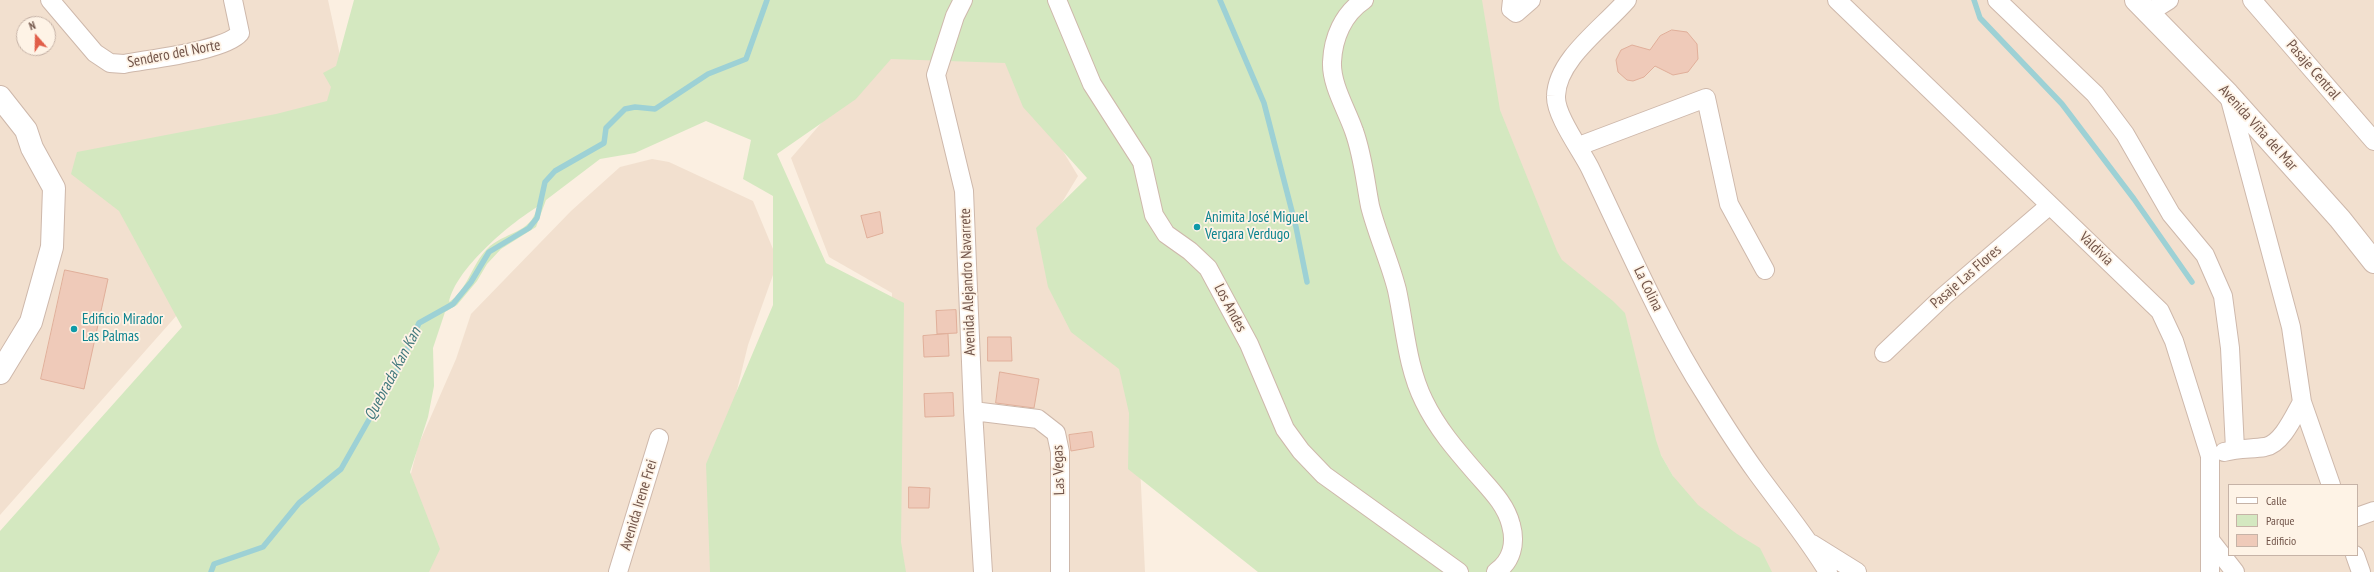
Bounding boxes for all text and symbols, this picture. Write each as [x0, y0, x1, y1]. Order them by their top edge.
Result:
north arrow [16, 16, 56, 56]
text: N [27, 18, 37, 33]
street label: Sendero del Norte [126, 36, 222, 72]
street label: Pasaje Central [2282, 37, 2344, 103]
street label: Avenida Viña del Mar [2215, 81, 2301, 175]
street label: Avenida Alejandro Navarrete [956, 208, 980, 356]
place label: Animita José Miguel Vergara Verdugo [1205, 209, 1308, 244]
marker: Animita José Miguel Vergara Verdugo [1192, 222, 1202, 232]
street label: Valdivia [2075, 228, 2117, 270]
street label: Pasaje Las Flores [1927, 241, 2005, 313]
street label: La Colina [1630, 264, 1666, 314]
street label: Los Andes [1210, 281, 1250, 335]
place label: Edificio Mirador Las Palmas [82, 311, 163, 346]
marker: Edificio Mirador Las Palmas [69, 324, 79, 334]
water label: Quebrada Kan Kan [361, 324, 425, 424]
street label: Las Vegas [1049, 445, 1069, 495]
street label: Avenida Irene Frei [617, 458, 661, 552]
legend [2228, 484, 2358, 556]
text: Calle [2266, 493, 2287, 508]
text: Parque [2266, 513, 2295, 528]
text: Edificio [2266, 533, 2296, 548]

